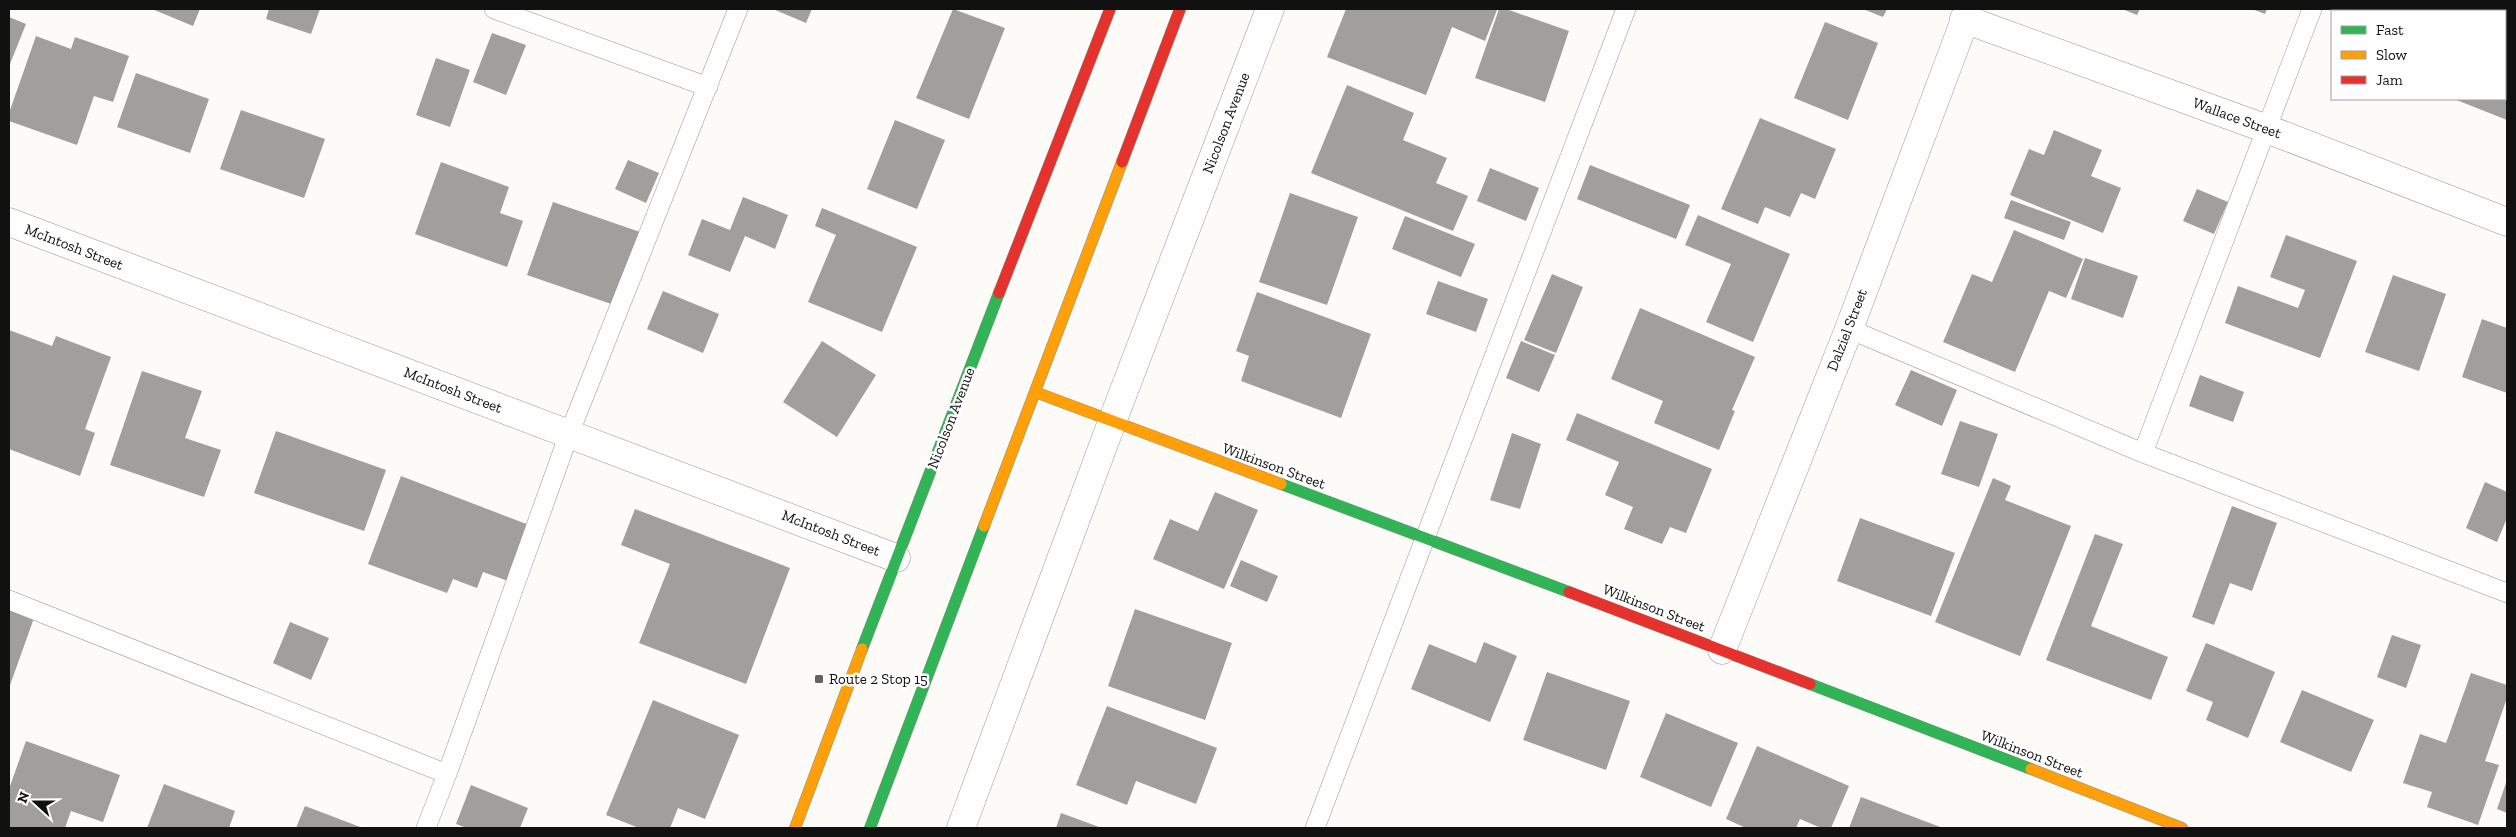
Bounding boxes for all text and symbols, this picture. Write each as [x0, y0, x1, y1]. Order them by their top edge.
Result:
legend [2331, 10, 2506, 100]
text: Fast [2376, 21, 2404, 39]
text: Slow [2376, 46, 2408, 64]
street label: Nicolson Avenue [1198, 70, 1254, 176]
text: Jam [2376, 71, 2403, 89]
street label: Wallace Street [2190, 94, 2284, 142]
street label: McIntosh Street [22, 220, 126, 274]
street label: Dalziel Street [1823, 286, 1871, 374]
street label: McIntosh Street [401, 363, 505, 417]
street label: Nicolson Avenue [923, 365, 979, 471]
street label: Wilkinson Street [1220, 439, 1328, 493]
street label: McIntosh Street [779, 506, 883, 560]
street label: Wilkinson Street [1600, 580, 1708, 636]
place label: Route 2 Stop 15 [829, 670, 928, 688]
marker: Route 2 Stop 15 [813, 673, 825, 685]
street label: Wilkinson Street [1978, 726, 2086, 782]
north arrow [10, 777, 60, 827]
text: N [13, 789, 33, 806]

